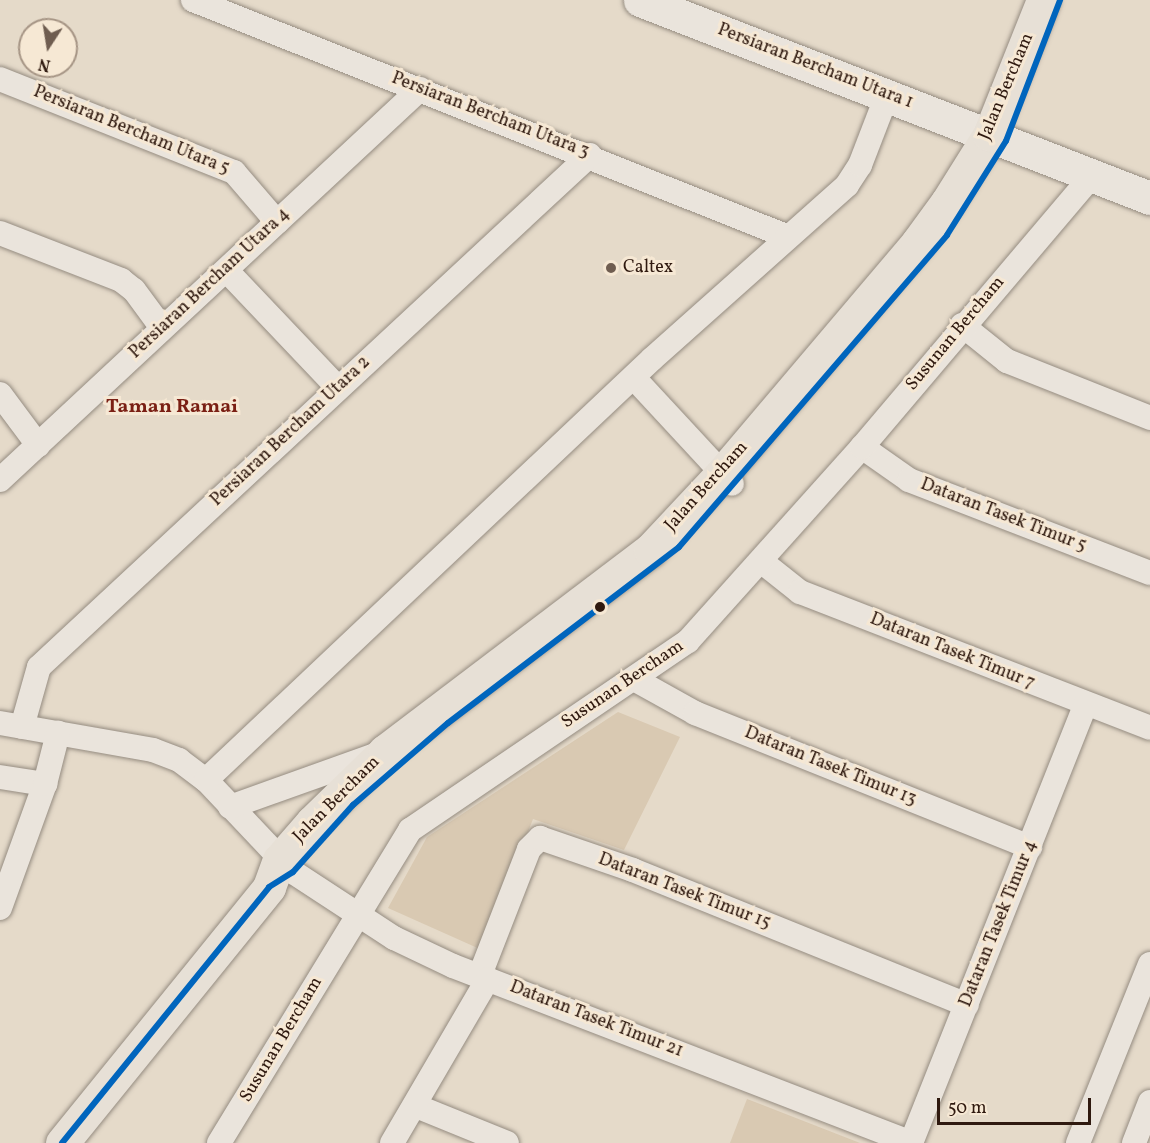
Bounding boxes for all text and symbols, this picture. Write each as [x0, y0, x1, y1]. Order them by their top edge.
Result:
north arrow [18, 18, 78, 78]
street label: Persiaran Bercham Utara 1 [714, 20, 916, 114]
street label: Jalan Bercham [975, 30, 1039, 144]
text: N [37, 52, 53, 76]
street label: Persiaran Bercham Utara 3 [388, 68, 592, 164]
street label: Persiaran Bercham Utara 5 [30, 82, 232, 180]
street label: Persiaran Bercham Utara 4 [125, 204, 295, 364]
place label: Caltex [623, 257, 673, 279]
marker: Caltex [604, 261, 618, 275]
street label: Susunan Bercham [902, 272, 1010, 396]
street label: Persiaran Bercham Utara 2 [207, 352, 375, 512]
district label: Taman Ramai [106, 395, 238, 419]
street label: Jalan Bercham [661, 437, 753, 537]
street label: Dataran Tasek Timur 5 [917, 474, 1089, 558]
unlabelled marker [594, 601, 606, 613]
street label: Dataran Tasek Timur 7 [866, 609, 1038, 695]
street label: Susunan Bercham [558, 636, 688, 734]
street label: Dataran Tasek Timur 13 [740, 722, 920, 812]
street label: Jalan Bercham [289, 752, 385, 848]
street label: Dataran Tasek Timur 4 [955, 837, 1043, 1011]
street label: Dataran Tasek Timur 15 [594, 849, 774, 935]
street label: Susunan Bercham [236, 973, 328, 1107]
street label: Dataran Tasek Timur 21 [506, 977, 686, 1063]
scale bar [940, 1086, 1094, 1124]
text: 50 m [948, 1096, 987, 1121]

